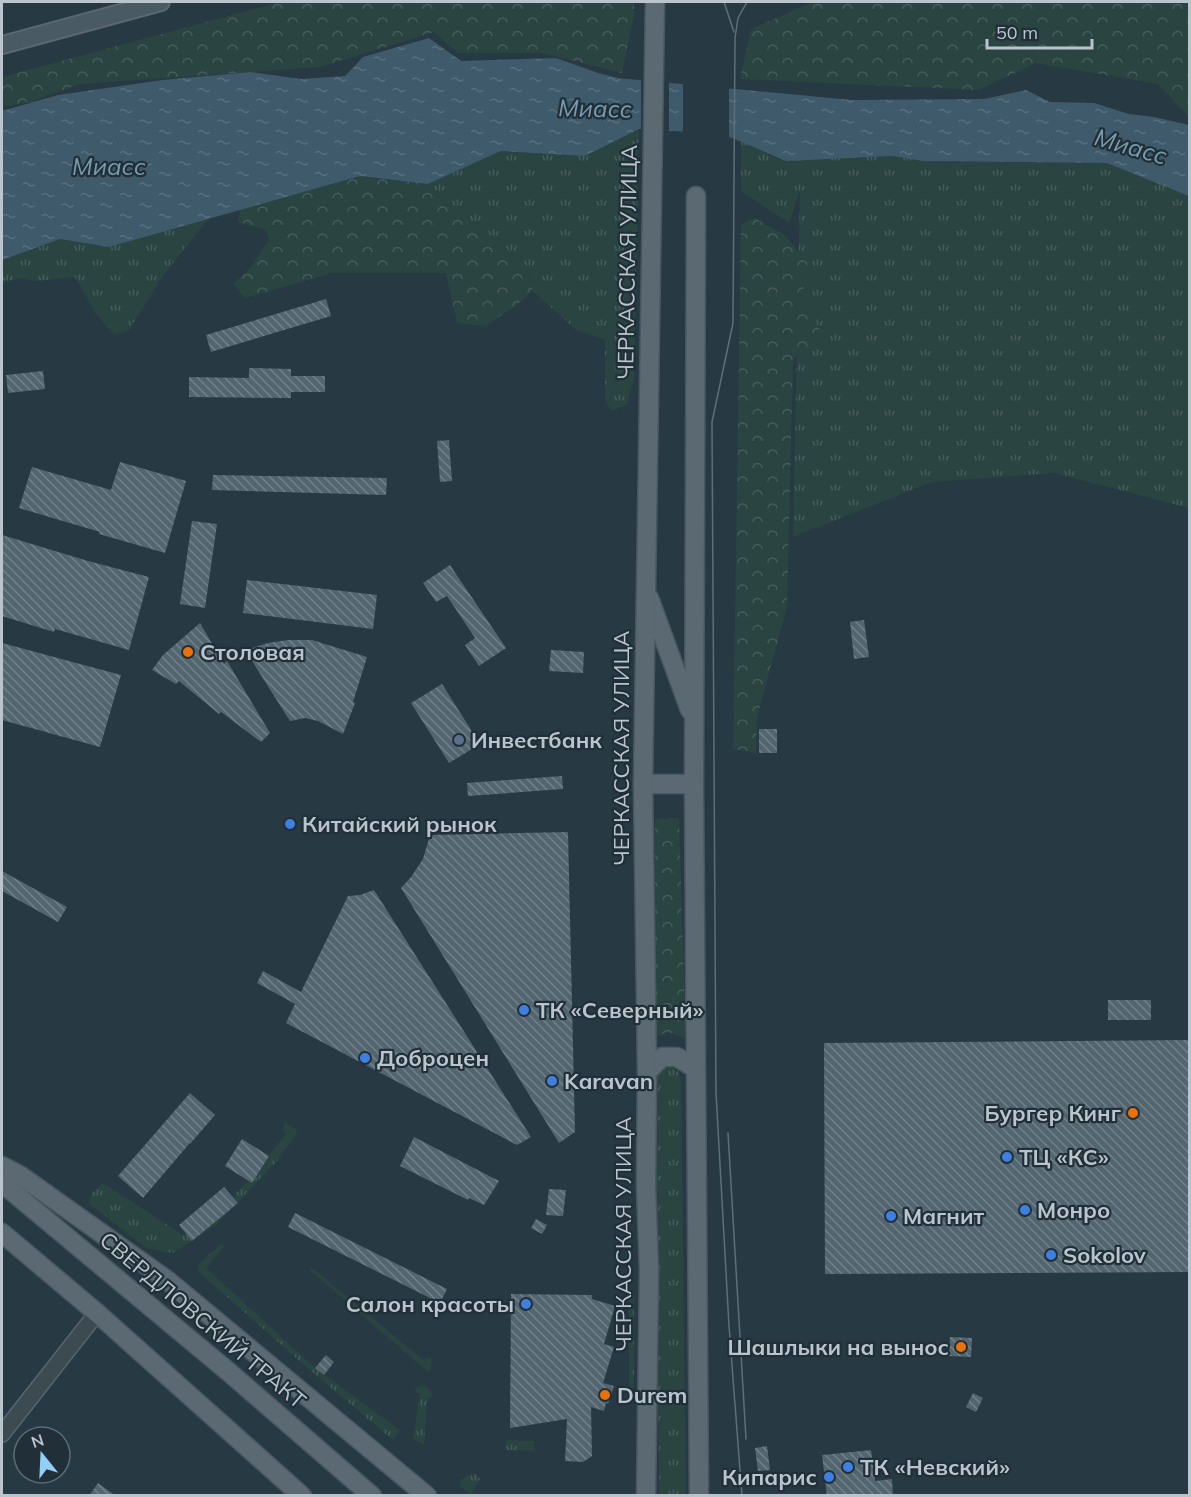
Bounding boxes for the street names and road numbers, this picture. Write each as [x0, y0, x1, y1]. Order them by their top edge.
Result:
street label: ЧЕРКАССКАЯ УЛИЦА [611, 144, 643, 380]
street label: ЧЕРКАССКАЯ УЛИЦА [607, 631, 635, 865]
street label: ЧЕРКАССКАЯ УЛИЦА [609, 1117, 637, 1351]
street label: СВЕРДЛОВСКИЙ ТРАКТ [94, 1226, 312, 1414]

